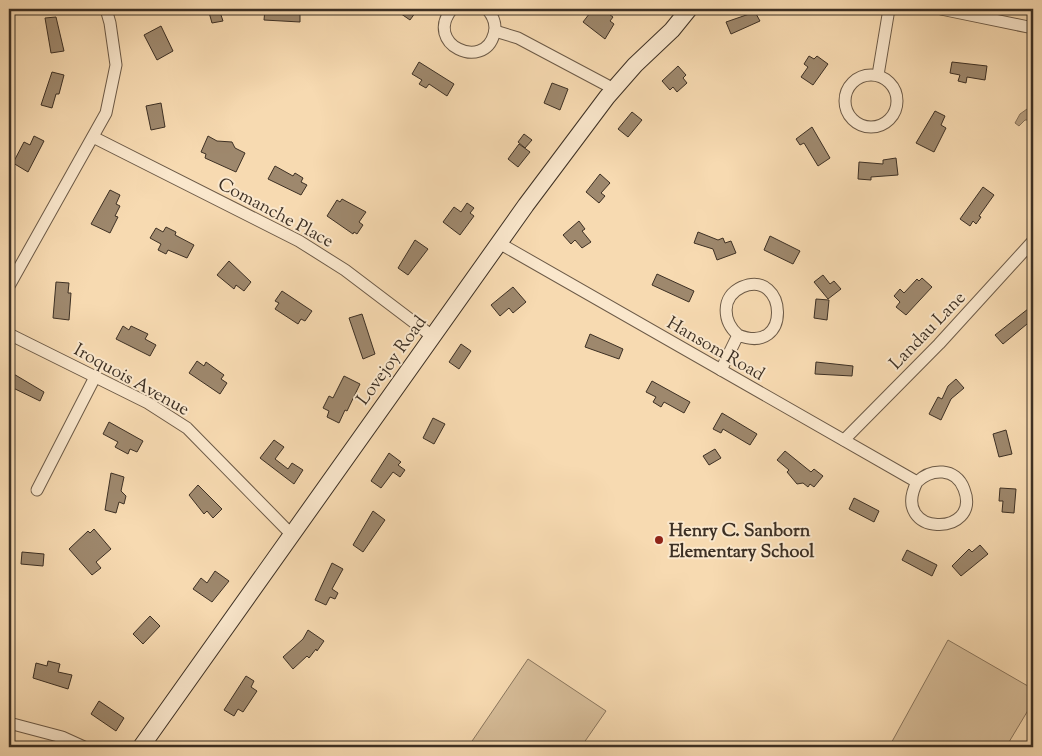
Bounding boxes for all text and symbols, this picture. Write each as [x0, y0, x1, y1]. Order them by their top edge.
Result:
street label: Comanche Place [212, 172, 338, 255]
street label: Landau Lane [884, 286, 973, 376]
street label: Lovejoy Road [351, 311, 434, 411]
street label: Hansom Road [661, 311, 769, 388]
street label: Iroquois Avenue [68, 338, 194, 423]
place label: Henry C. Sanborn Elementary School [669, 519, 815, 566]
marker: Henry C. Sanborn Elementary School [653, 534, 665, 546]

